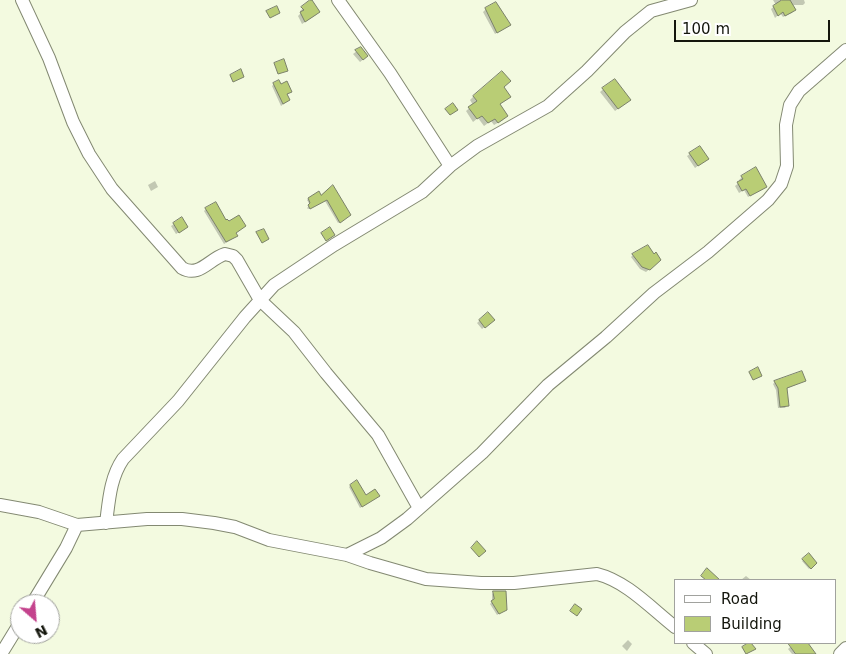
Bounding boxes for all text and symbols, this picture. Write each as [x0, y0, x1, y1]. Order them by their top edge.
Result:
scale bar [676, 10, 832, 42]
text: 100 m [682, 20, 730, 38]
legend [674, 579, 836, 644]
text: Road [721, 590, 759, 608]
north arrow [10, 594, 60, 644]
text: Building [721, 615, 782, 633]
text: N [33, 622, 50, 641]

